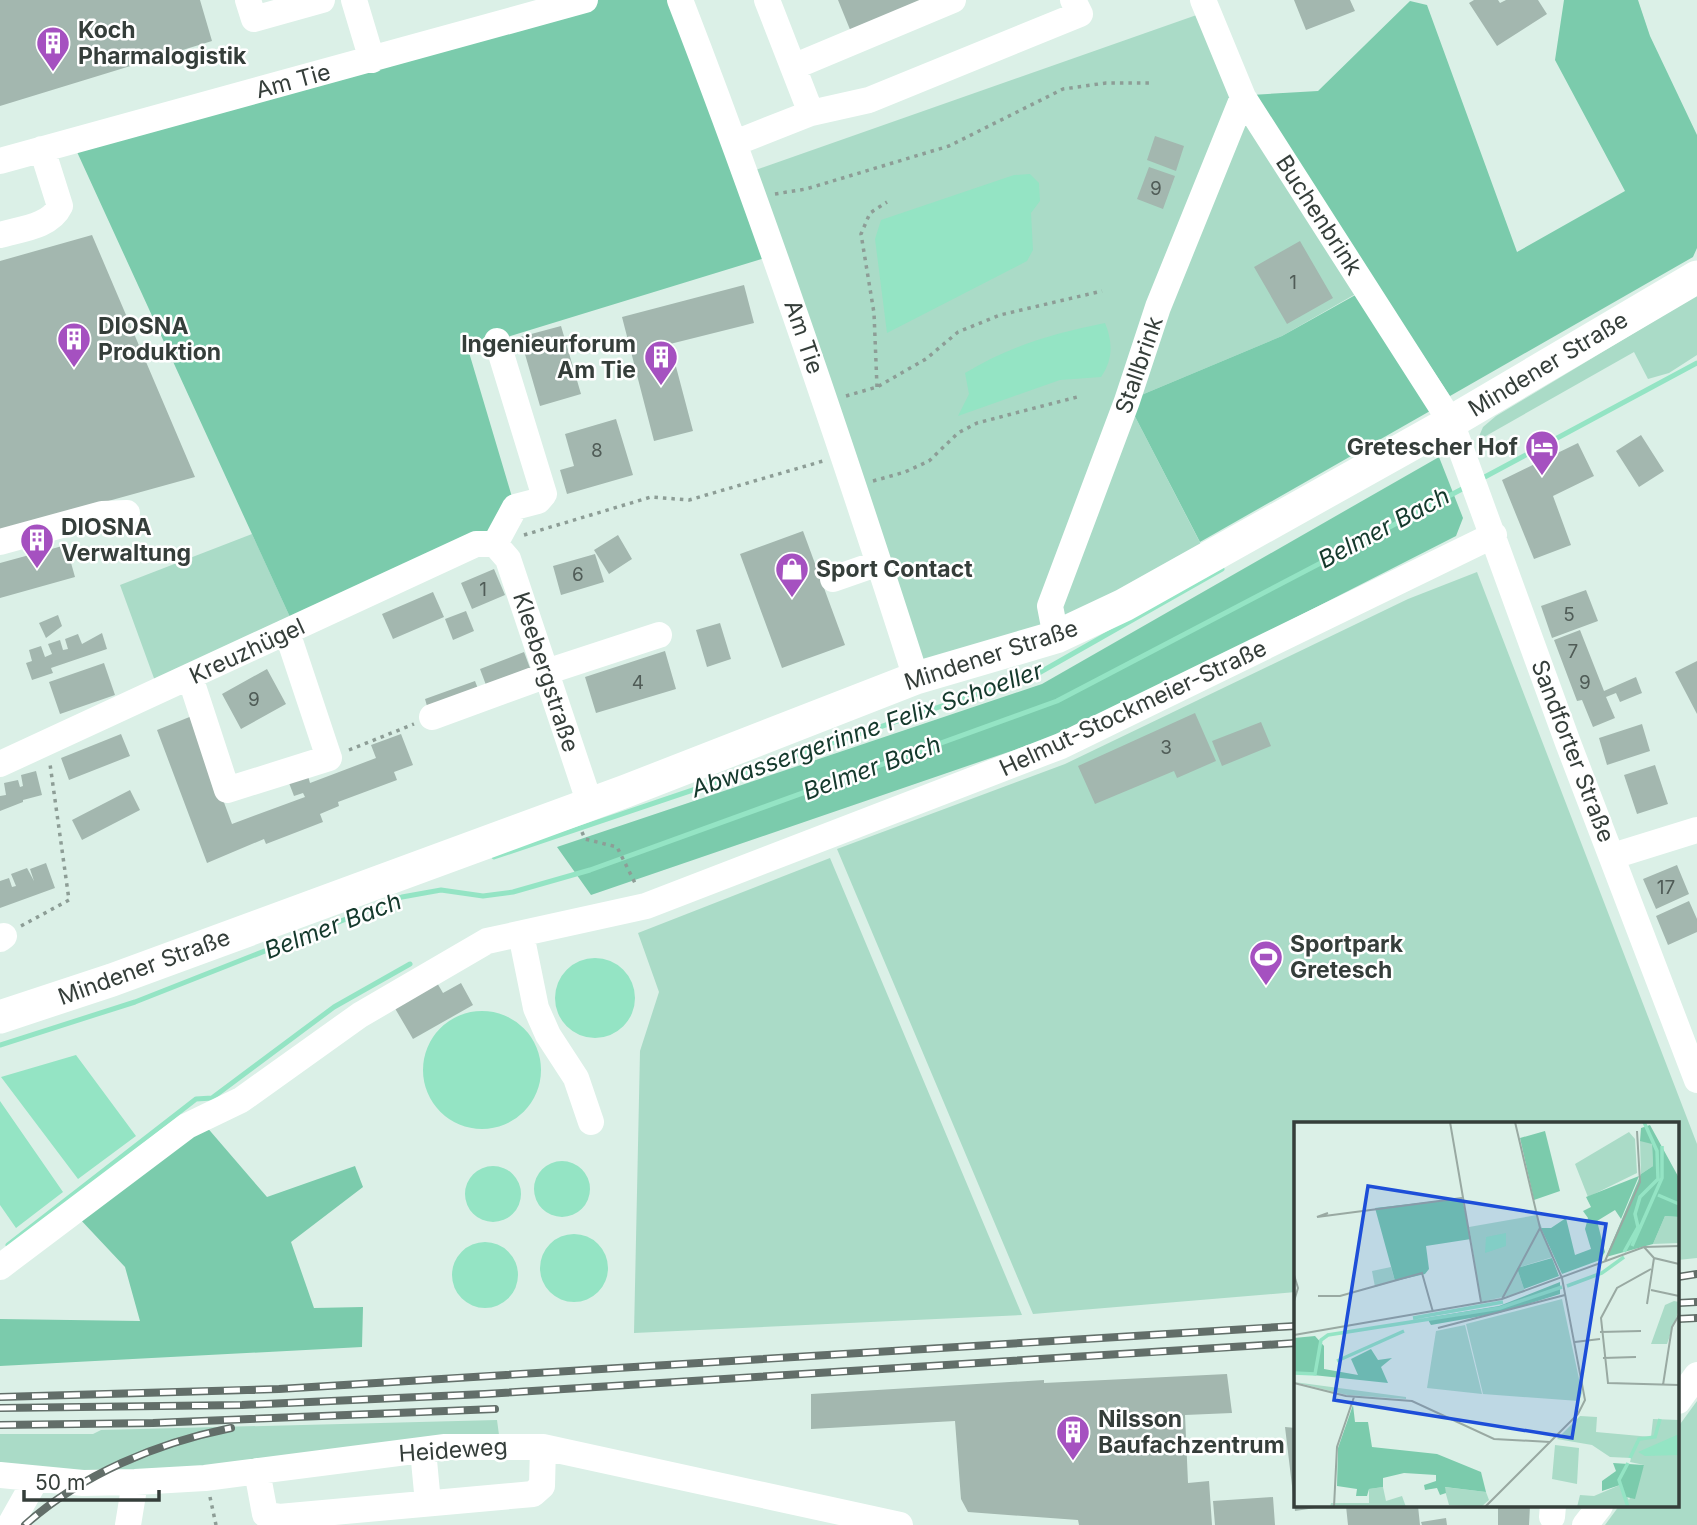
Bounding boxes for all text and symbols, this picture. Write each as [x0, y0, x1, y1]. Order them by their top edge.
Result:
place label: Koch Pharmalogistik [78, 16, 247, 70]
building icon: Koch Pharmalogistik [34, 24, 72, 73]
street label: Am Tie [253, 58, 333, 104]
street label: Buchenbrink [1270, 150, 1368, 280]
house number: 9 [1150, 177, 1162, 200]
house number: 1 [1289, 271, 1297, 294]
street label: Am Tie [778, 296, 830, 378]
street label: Mindener Straße [1463, 305, 1633, 423]
place label: DIOSNA Produktion [98, 312, 221, 366]
street label: Stallbrink [1109, 312, 1169, 417]
building icon: DIOSNA Produktion [55, 320, 93, 369]
place label: Ingenieurforum Am Tie [461, 330, 636, 384]
building icon: Ingenieurforum Am Tie [642, 338, 680, 387]
hotel icon: Gretescher Hof [1523, 428, 1561, 477]
place label: Gretescher Hof [1347, 433, 1518, 461]
house number: 8 [591, 439, 603, 462]
water label: Belmer Bach [1313, 481, 1454, 574]
place label: DIOSNA Verwaltung [61, 513, 191, 567]
building icon: DIOSNA Verwaltung [18, 521, 56, 570]
shop icon: Sport Contact [773, 550, 811, 599]
place label: Sport Contact [816, 555, 973, 583]
house number: 6 [572, 563, 584, 586]
house number: 1 [479, 578, 487, 601]
street label: Kleebergstraße [507, 588, 585, 756]
house number: 5 [1563, 603, 1575, 626]
street label: Kreuzhügel [185, 612, 309, 690]
street label: Mindener Straße [901, 614, 1081, 696]
street label: Helmut-Stockmeier-Straße [995, 634, 1271, 782]
house number: 7 [1568, 640, 1578, 663]
water label: Abwassergerinne Felix Schoeller [686, 655, 1047, 804]
street label: Sandforter Straße [1525, 656, 1621, 846]
house number: 4 [632, 671, 644, 694]
house number: 9 [1579, 671, 1591, 694]
house number: 9 [248, 688, 260, 711]
water label: Belmer Bach [799, 729, 945, 806]
house number: 3 [1160, 736, 1172, 759]
house number: 17 [1657, 876, 1675, 899]
water label: Belmer Bach [260, 886, 405, 965]
street label: Mindener Straße [54, 923, 234, 1011]
place label: Sportpark Gretesch [1290, 930, 1404, 984]
sports icon: Sportpark Gretesch [1247, 938, 1285, 987]
inset map [1294, 1122, 1680, 1508]
place label: Nilsson Baufachzentrum [1098, 1405, 1285, 1459]
building icon: Nilsson Baufachzentrum [1054, 1413, 1092, 1462]
street label: Heideweg [398, 1432, 508, 1468]
scale bar [24, 1458, 159, 1502]
text: 50 m [35, 1470, 85, 1495]

